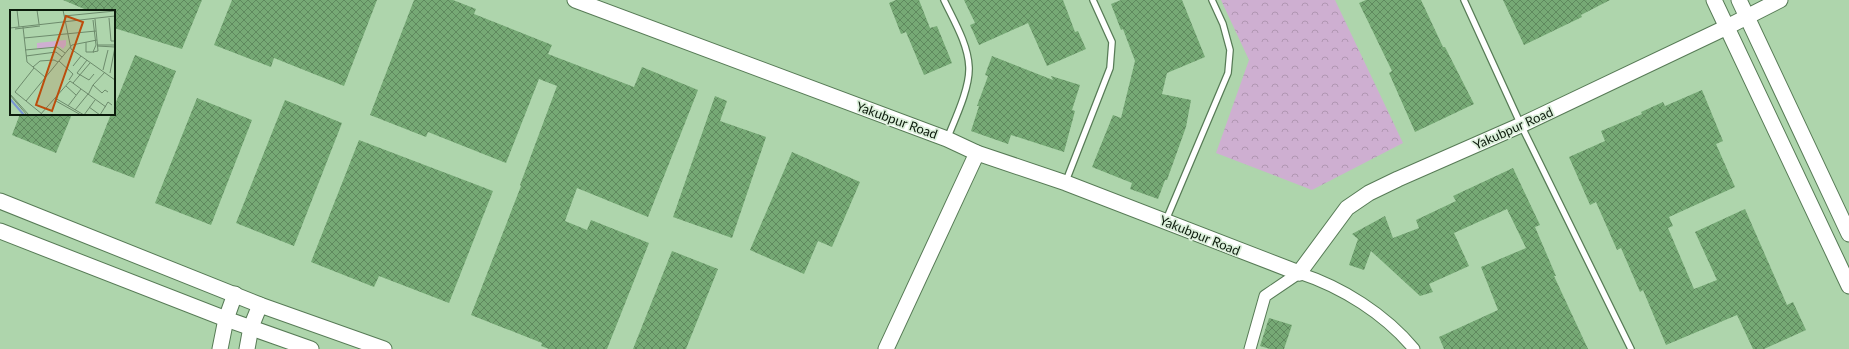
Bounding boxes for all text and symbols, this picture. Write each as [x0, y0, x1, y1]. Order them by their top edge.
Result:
inset map [10, 10, 115, 115]
street label: Yakubpur Road [854, 98, 940, 142]
street label: Yakubpur Road [1471, 103, 1555, 153]
street label: Yakubpur Road [1157, 212, 1243, 258]

